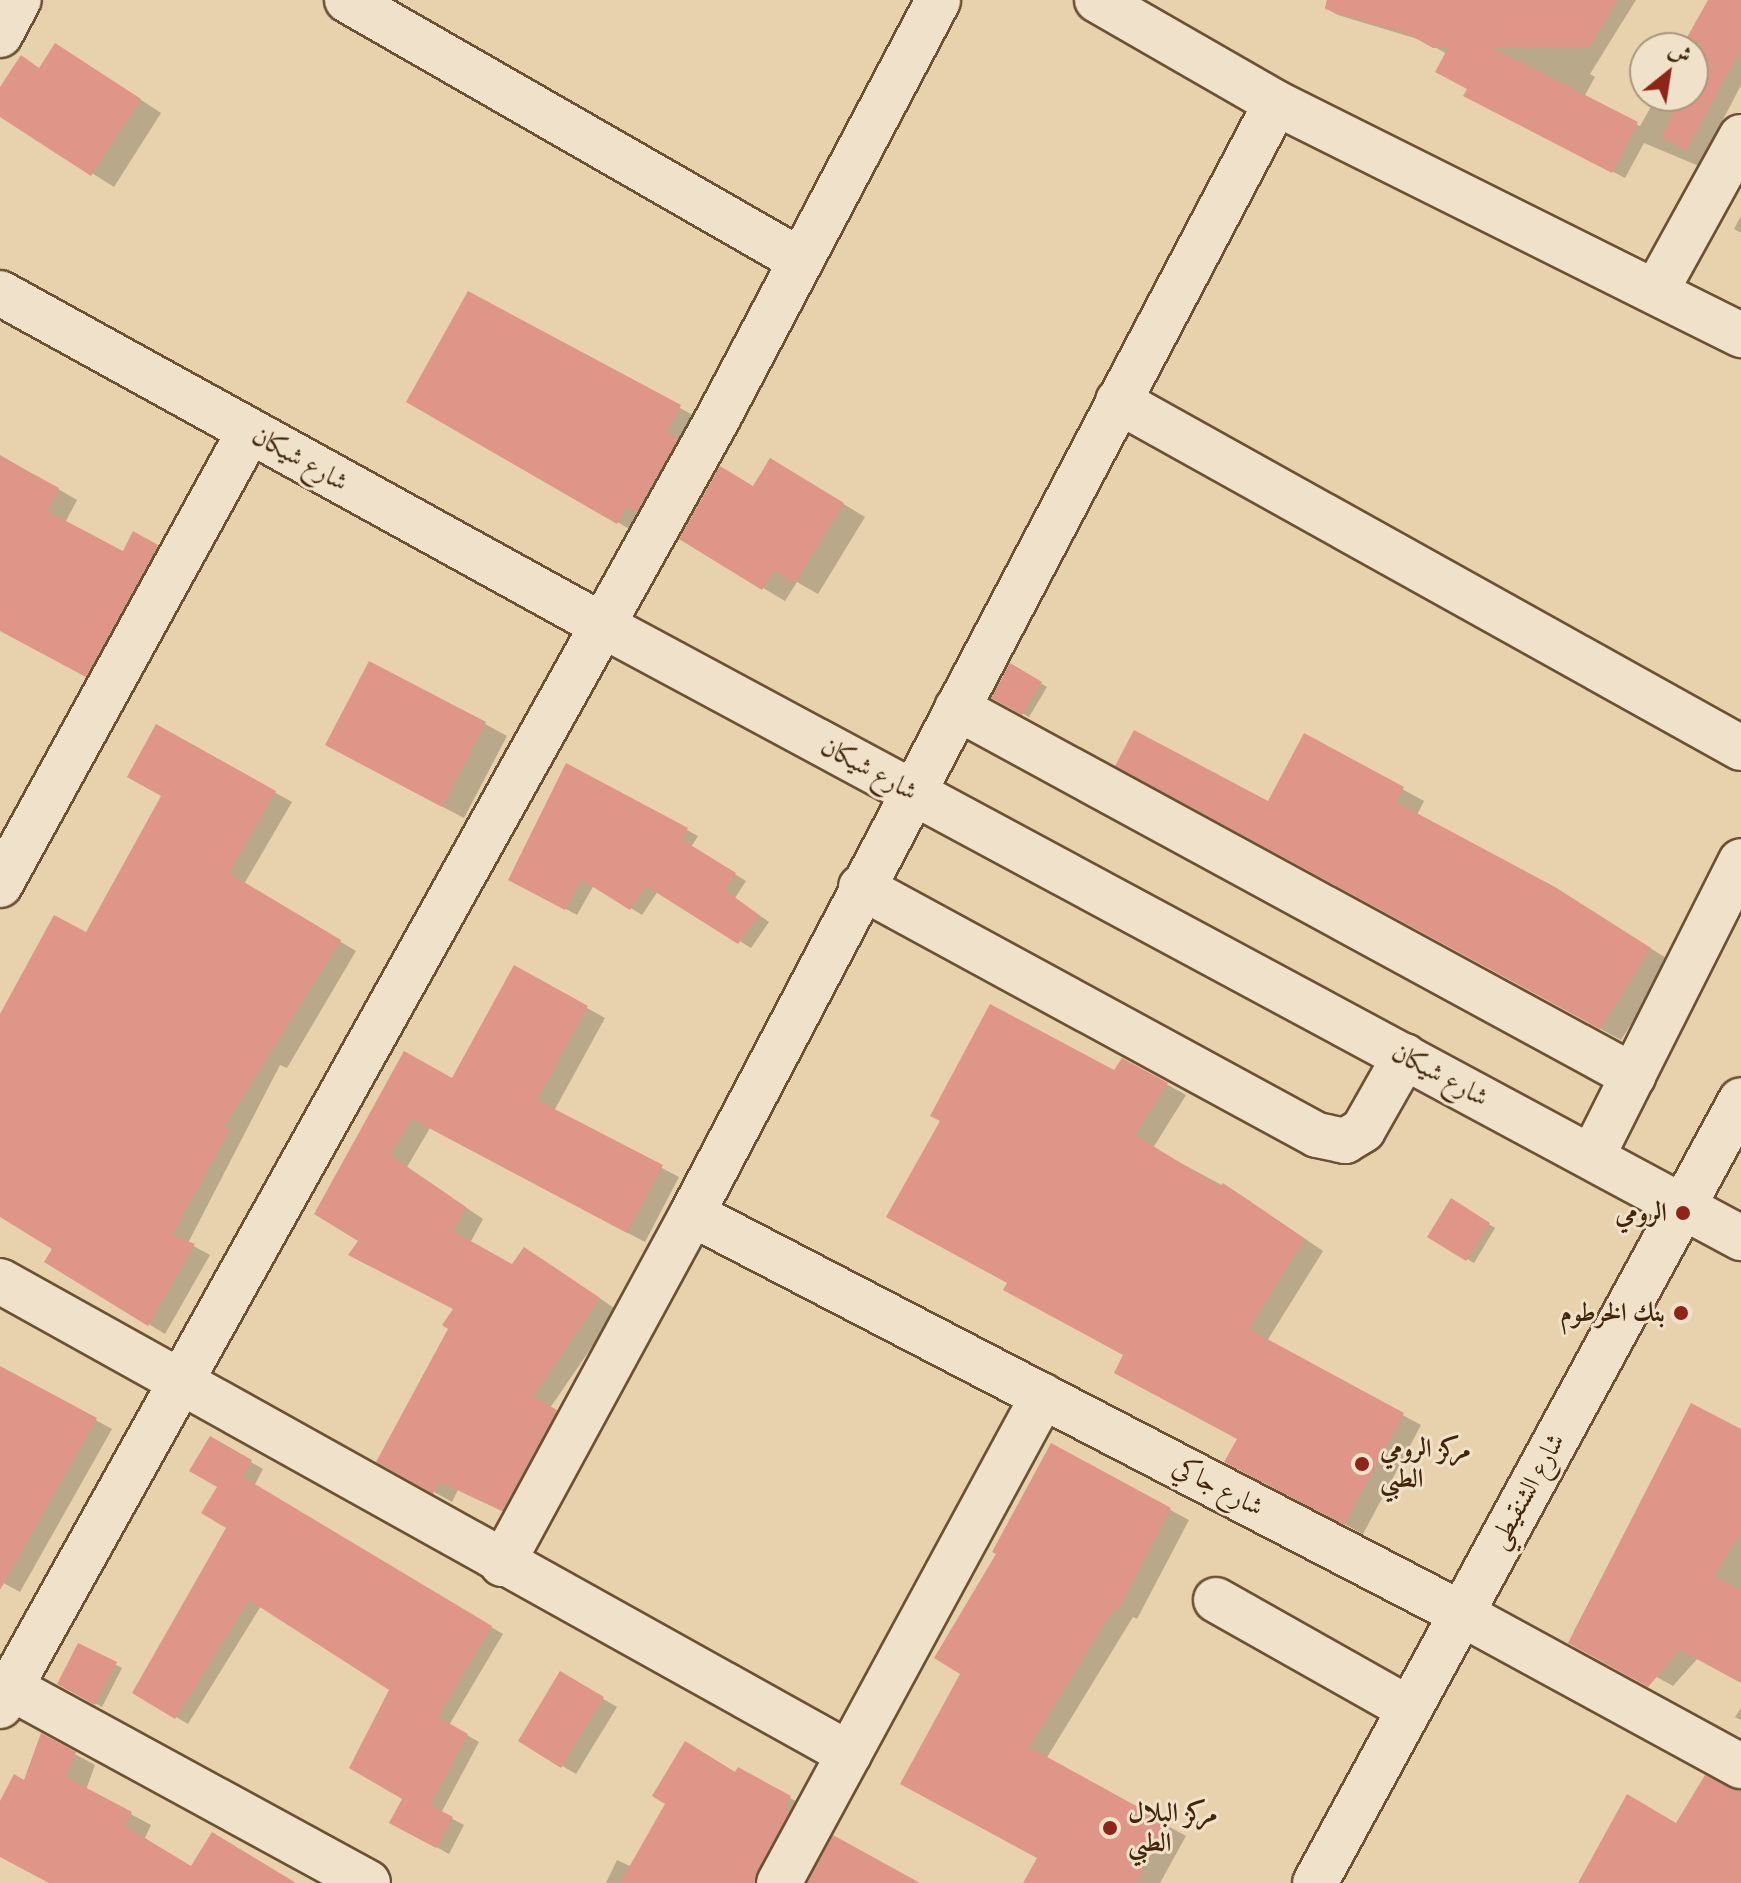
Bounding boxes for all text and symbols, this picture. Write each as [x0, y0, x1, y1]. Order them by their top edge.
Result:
north arrow [1629, 32, 1709, 112]
text: ش [1664, 34, 1697, 71]
street label: شارع شيكان [247, 420, 353, 498]
street label: شارع شيكان [815, 731, 923, 807]
street label: شارع شيكان [1386, 1037, 1494, 1113]
place label: الرومي [1615, 1197, 1667, 1229]
marker: الرومي [1674, 1204, 1692, 1222]
place label: بنك الخرطوم [1560, 1297, 1665, 1329]
marker: بنك الخرطوم [1672, 1304, 1690, 1322]
street label: شارع الشنقيطي [1482, 1428, 1572, 1554]
place label: مركز الرومي الطبي [1380, 1433, 1471, 1494]
street label: شارع جاكي [1167, 1451, 1269, 1523]
marker: مركز الرومي الطبي [1351, 1453, 1373, 1475]
place label: مركز البلال الطبي [1128, 1797, 1217, 1858]
marker: مركز البلال الطبي [1099, 1817, 1121, 1839]

